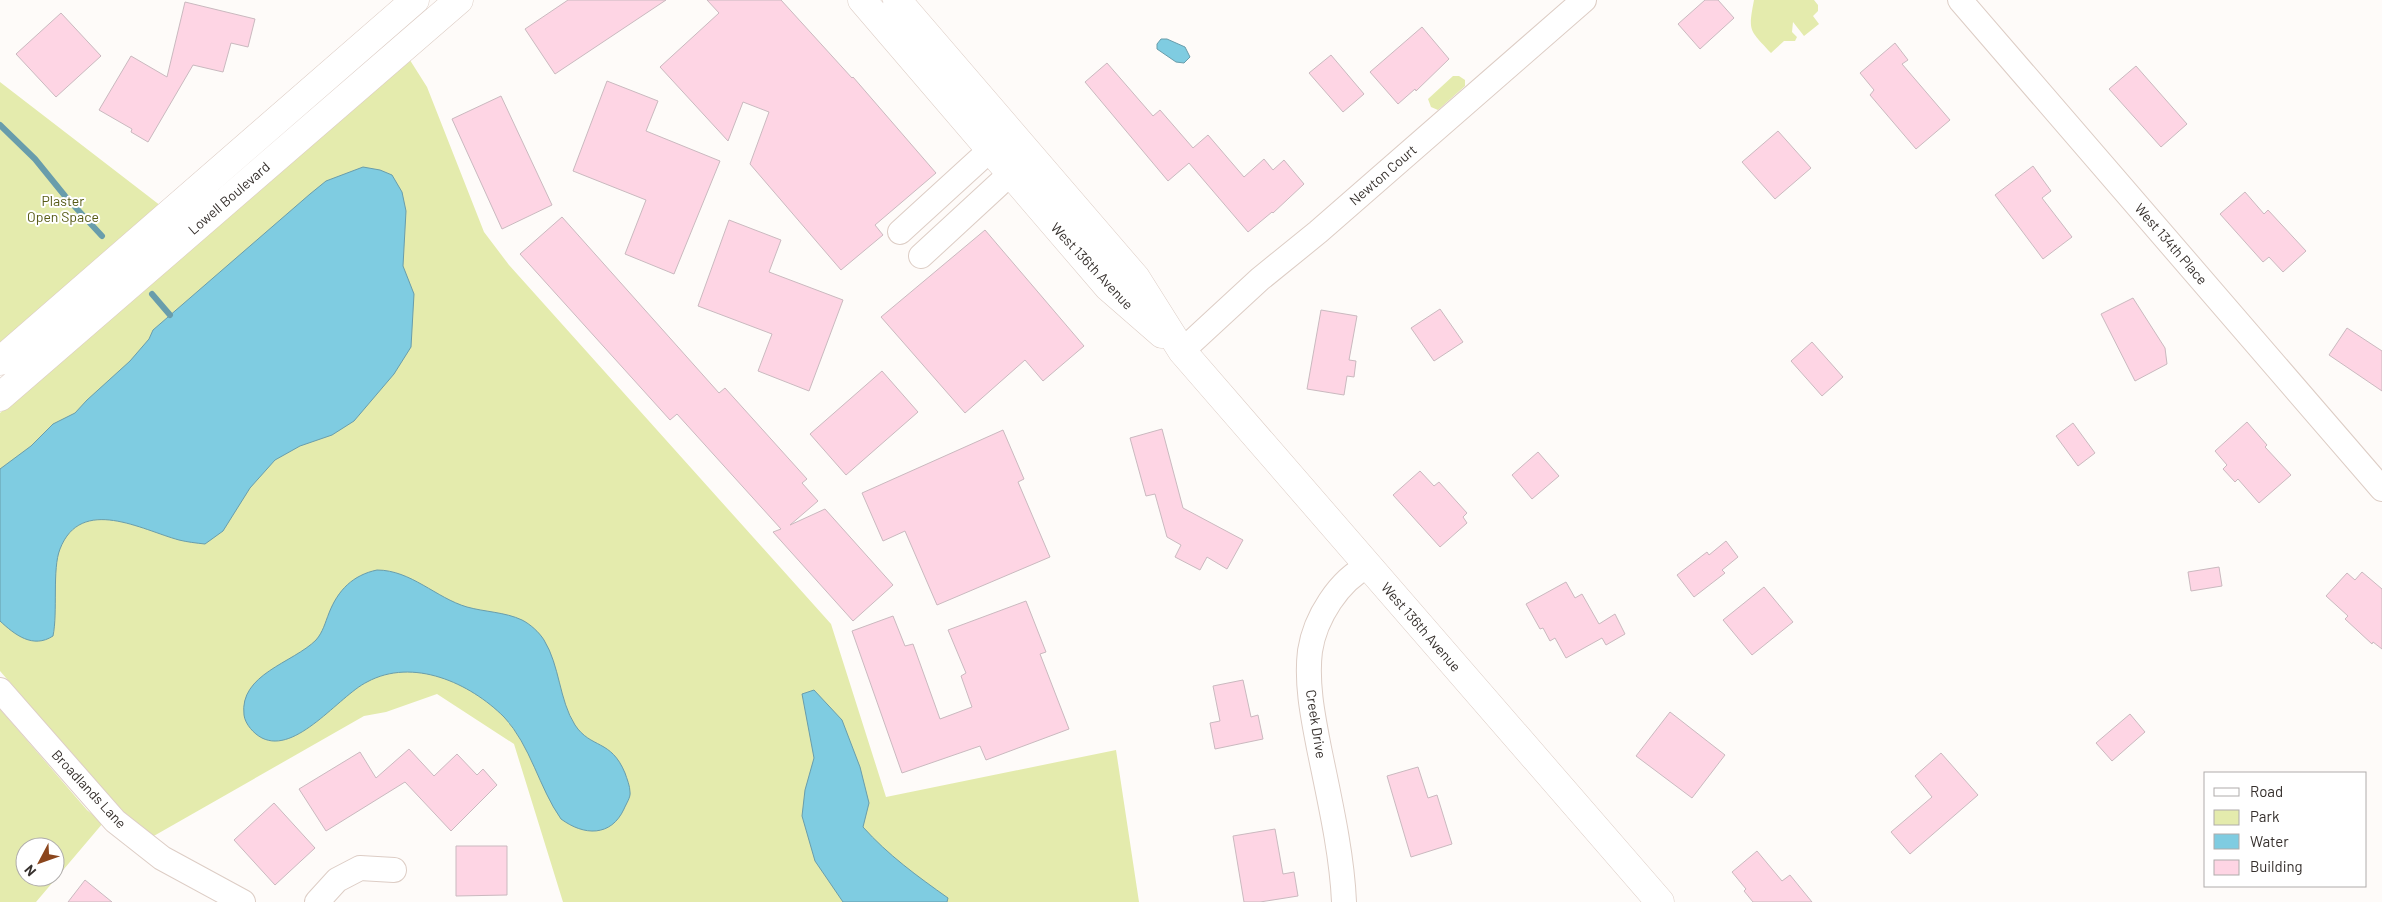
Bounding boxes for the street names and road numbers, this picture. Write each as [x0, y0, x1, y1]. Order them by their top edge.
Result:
street label: Newton Court [1346, 141, 1420, 208]
street label: Lowell Boulevard [184, 158, 273, 238]
street label: West 134th Place [2131, 200, 2211, 288]
street label: West 136th Avenue [1048, 219, 1137, 313]
street label: West 136th Avenue [1378, 579, 1465, 675]
street label: Creek Drive [1303, 688, 1330, 760]
street label: Broadlands Lane [49, 746, 130, 831]

